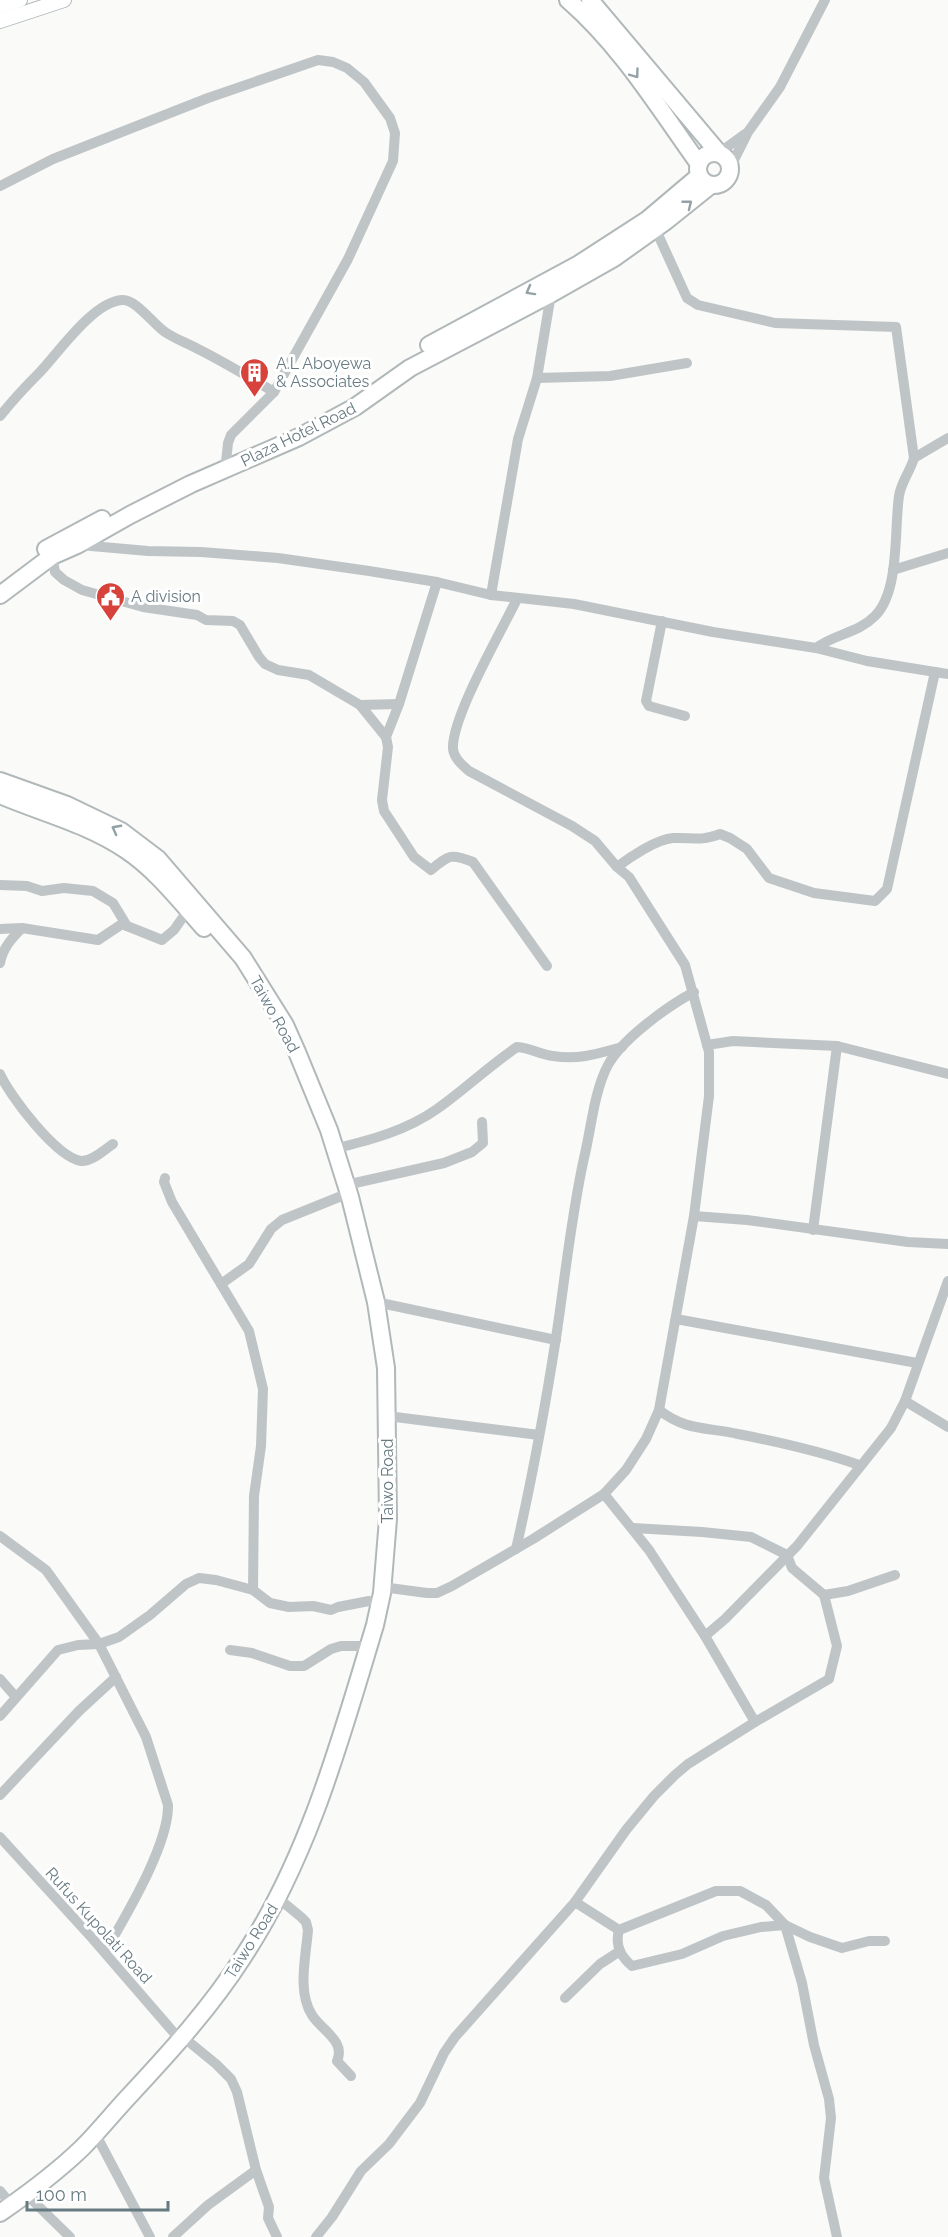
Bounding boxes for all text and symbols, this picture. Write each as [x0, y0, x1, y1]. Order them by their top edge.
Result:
one-way arrow [628, 68, 639, 79]
one-way arrow [681, 200, 692, 211]
one-way arrow [526, 284, 536, 295]
place label: A.L Aboyewa & Associates [276, 354, 371, 391]
building icon: A.L Aboyewa & Associates [239, 356, 271, 398]
street label: Plaza Hotel Road [238, 398, 359, 471]
public building icon: A division [94, 580, 126, 622]
place label: A division [131, 587, 201, 606]
one-way arrow [112, 825, 122, 836]
street label: Taiwo Road [246, 972, 303, 1056]
street label: Taiwo Road [378, 1438, 397, 1524]
street label: Rufus Kupolati Road [42, 1863, 156, 1987]
street label: Taiwo Road [221, 1900, 282, 1982]
scale bar [27, 2174, 168, 2212]
text: 100 m [36, 2184, 87, 2205]

